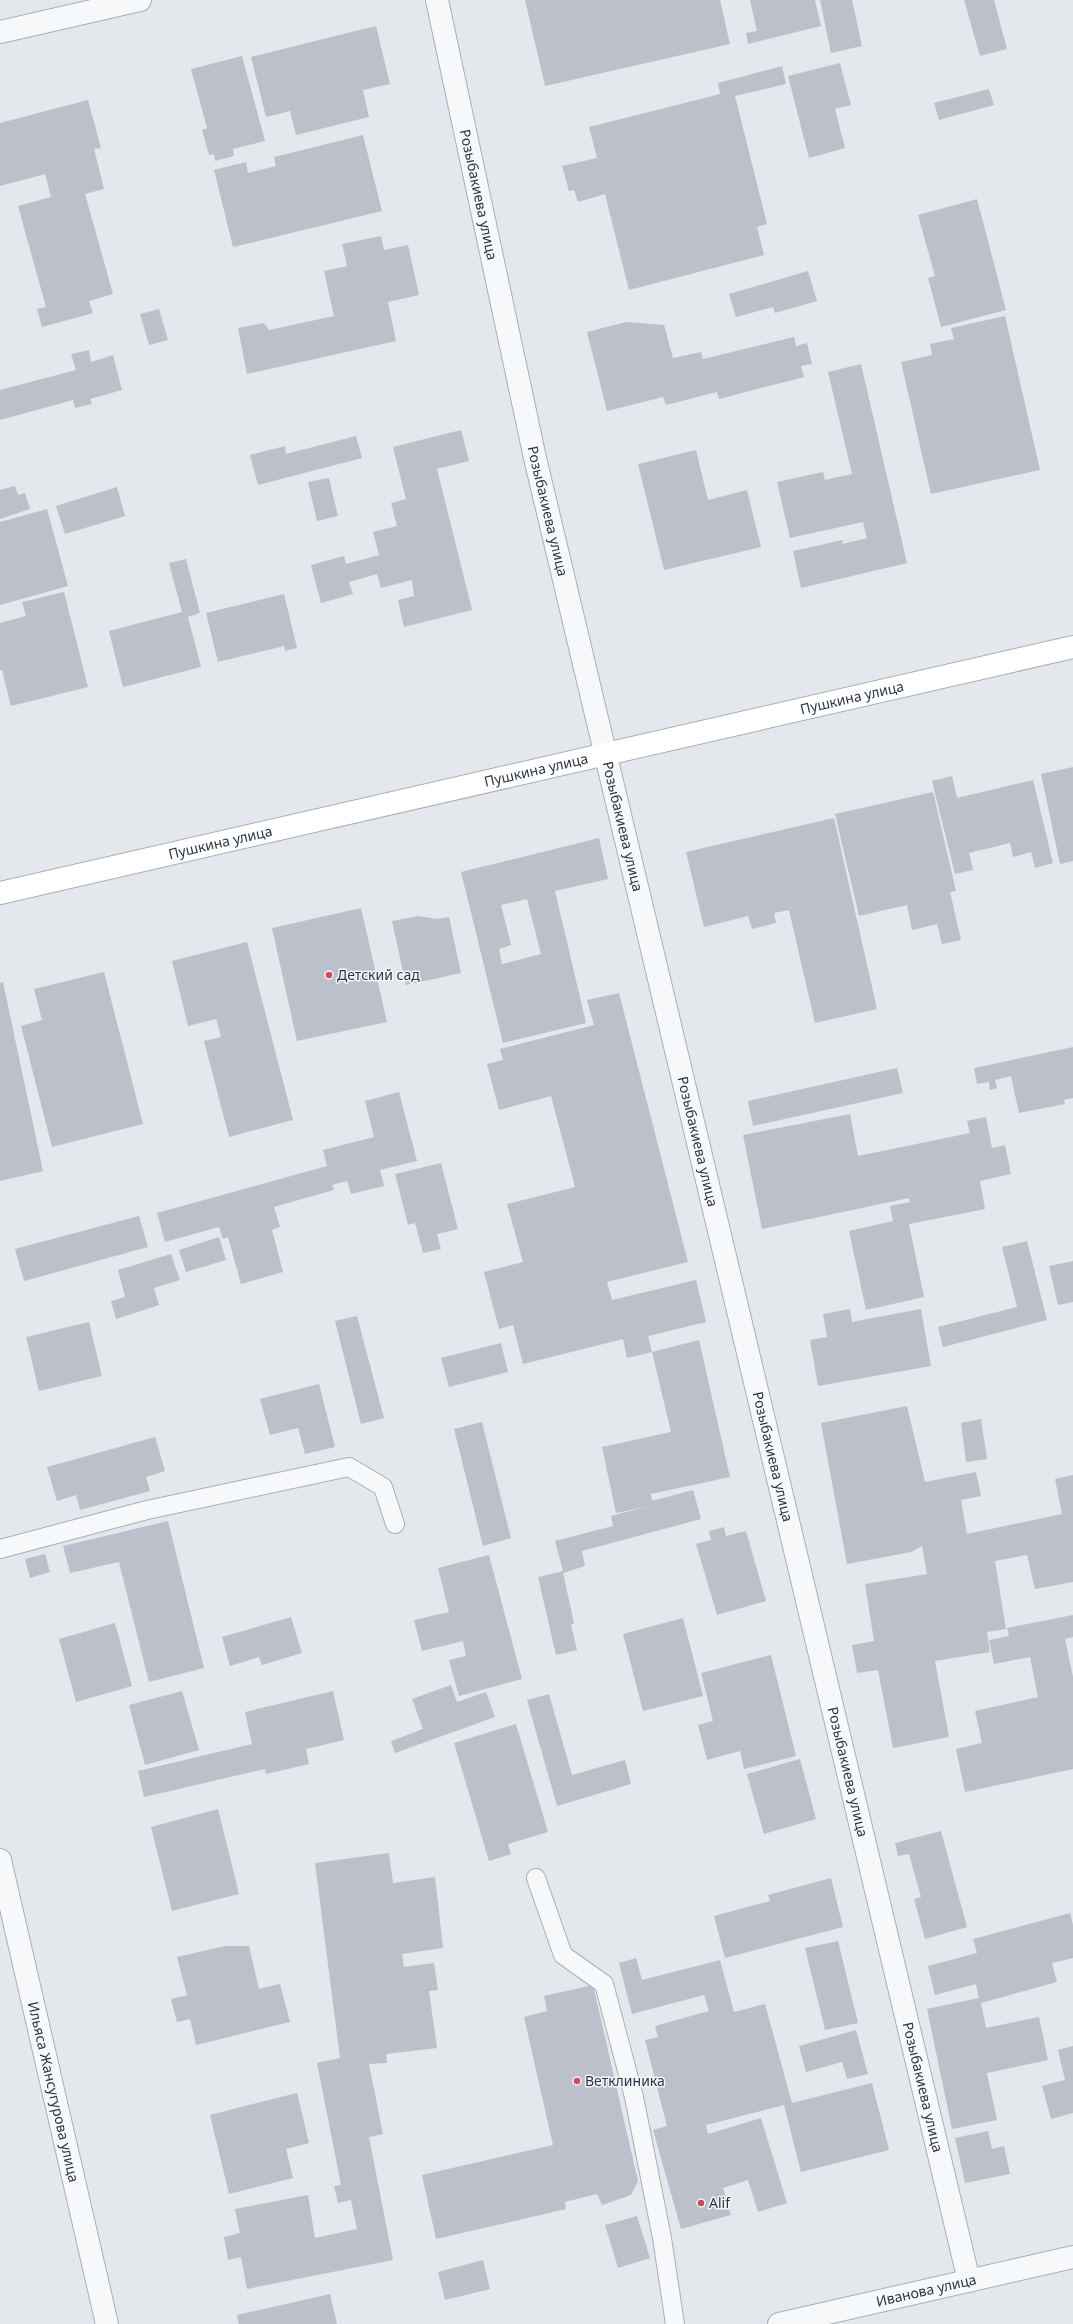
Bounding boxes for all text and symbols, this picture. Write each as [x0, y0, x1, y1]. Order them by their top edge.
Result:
street label: Розыбакиева улица [456, 127, 502, 262]
street label: Розыбакиева улица [524, 444, 573, 578]
street label: Пушкина улица [798, 676, 906, 718]
street label: Пушкина улица [482, 749, 590, 791]
street label: Розыбакиева улица [599, 759, 648, 893]
street label: Пушкина улица [166, 821, 274, 863]
place label: Детский сад [337, 965, 420, 984]
marker: Детский сад [324, 970, 334, 980]
street label: Розыбакиева улица [674, 1074, 723, 1208]
street label: Розыбакиева улица [749, 1390, 798, 1524]
street label: Розыбакиева улица [824, 1705, 873, 1839]
street label: Ильяса Жансугурова улица [24, 2000, 84, 2184]
street label: Розыбакиева улица [899, 2020, 948, 2154]
place label: Ветклиника [585, 2071, 665, 2090]
marker: Ветклиника [572, 2076, 582, 2086]
place label: Alif [709, 2193, 731, 2212]
marker: Alif [696, 2198, 706, 2208]
street label: Иванова улица [874, 2269, 978, 2311]

